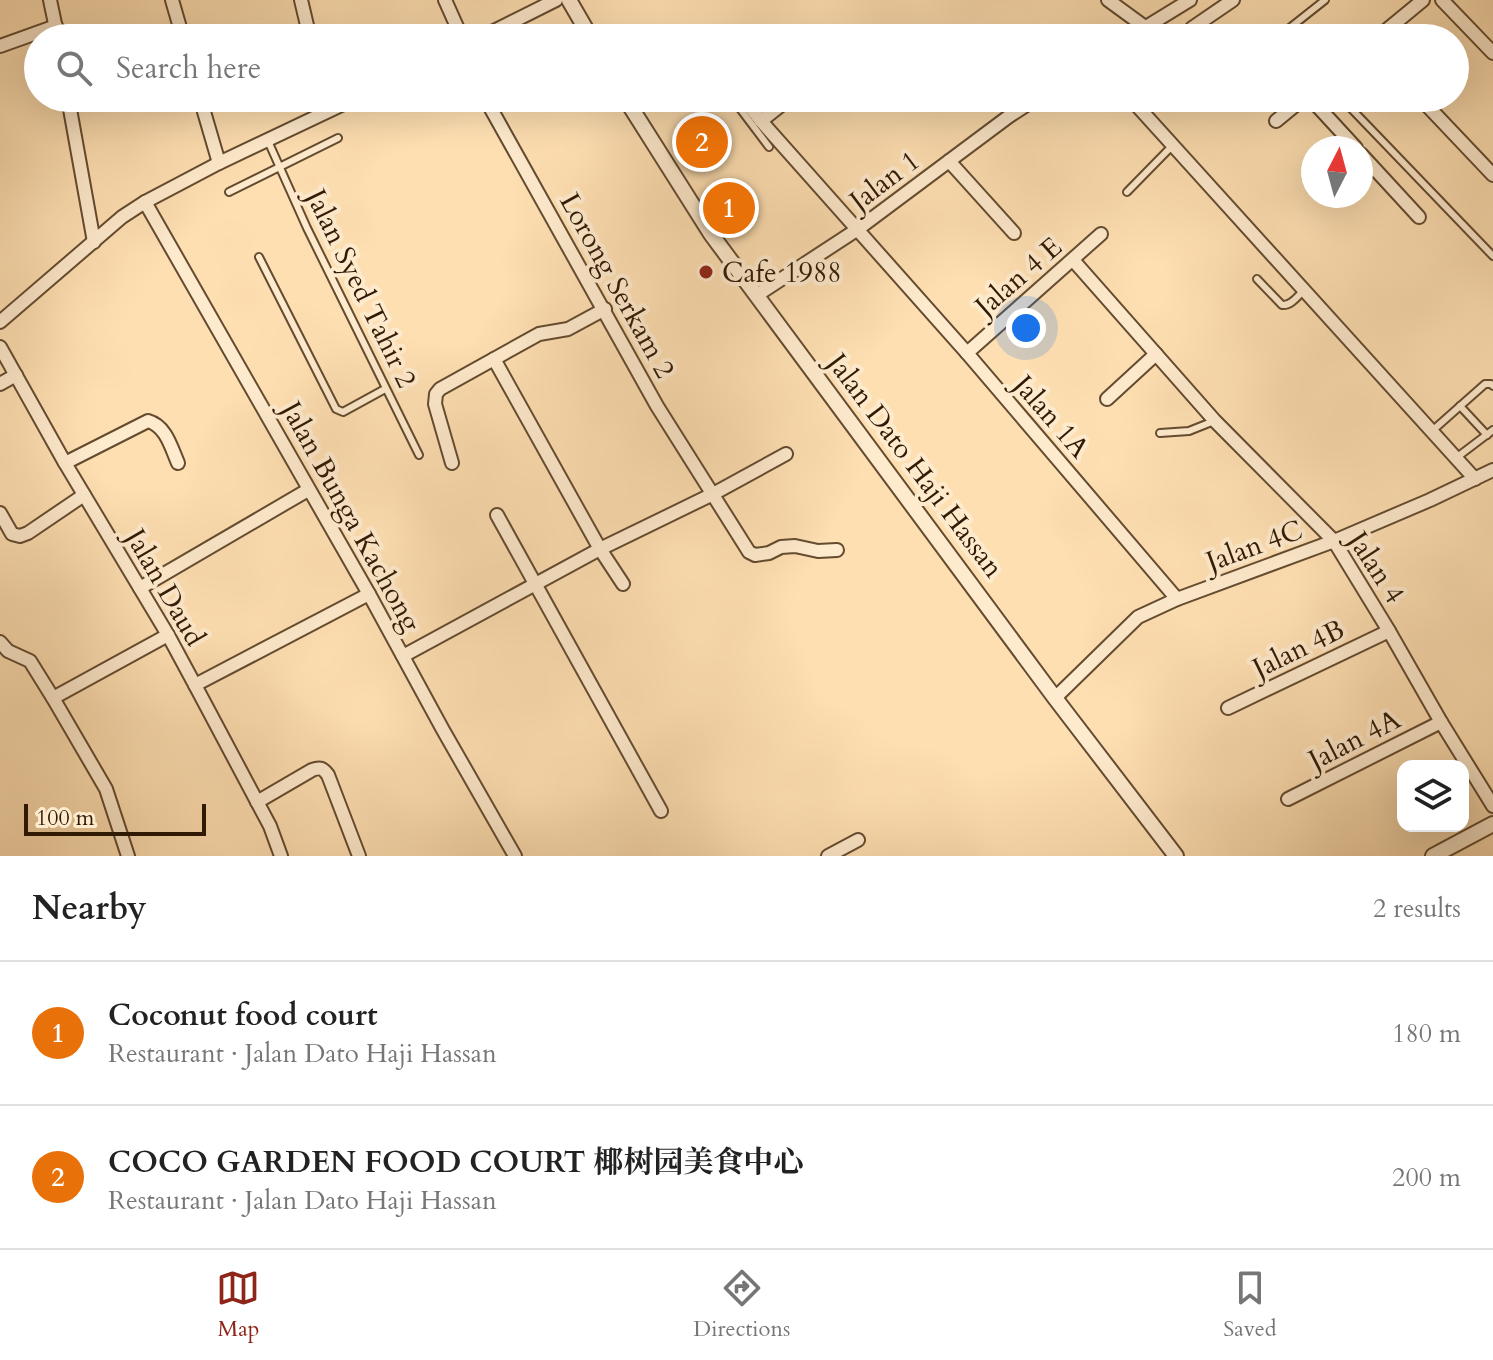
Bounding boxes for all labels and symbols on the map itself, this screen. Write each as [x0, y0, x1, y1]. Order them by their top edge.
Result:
pin: 2 [676, 112, 728, 172]
north arrow [1301, 136, 1373, 208]
street label: Jalan 1 [839, 142, 927, 222]
pin: 1 [703, 178, 755, 238]
street label: Jalan Syed Tahir 2 [295, 179, 426, 394]
street label: Lorong Serkam 2 [551, 186, 684, 385]
street label: Jalan 4 E [964, 229, 1070, 328]
place label: Cafe 1988 [722, 254, 842, 292]
marker: Cafe 1988 [697, 263, 715, 281]
your location [1006, 308, 1046, 348]
street label: Jalan Dato Haji Hassan [816, 343, 1012, 586]
street label: Jalan 1A [1002, 364, 1098, 466]
street label: Jalan Bunga Kachong [270, 391, 430, 639]
street label: Jalan 4C [1197, 511, 1308, 582]
street label: Jalan Daud [114, 519, 214, 653]
street label: Jalan 4 [1337, 521, 1413, 611]
street label: Jalan 4B [1243, 610, 1351, 689]
street label: Jalan 4A [1298, 701, 1407, 781]
scale bar [24, 800, 206, 836]

